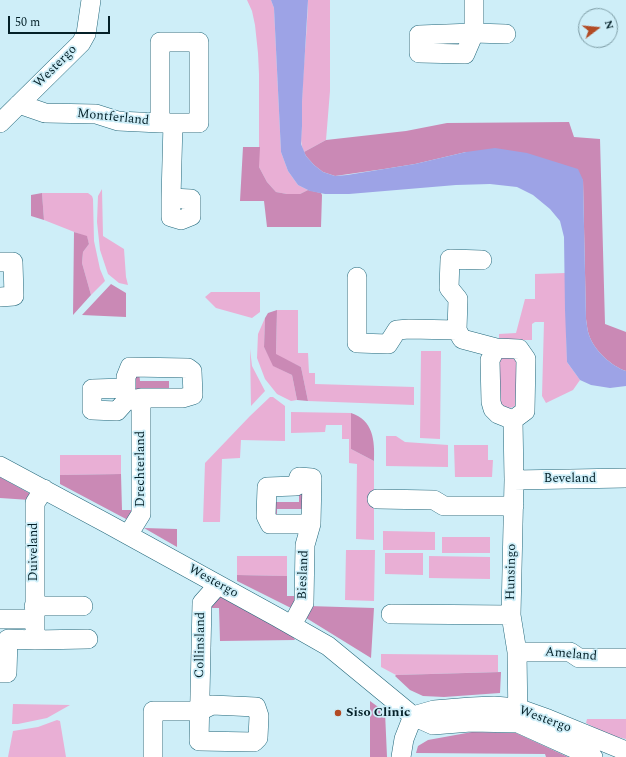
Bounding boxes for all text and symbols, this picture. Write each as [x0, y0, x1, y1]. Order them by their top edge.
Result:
scale bar [10, 8, 112, 34]
north arrow [578, 8, 618, 48]
text: 50 m [15, 13, 40, 32]
text: N [600, 18, 618, 31]
street label: Westergo [31, 42, 81, 92]
street label: Montferland [76, 106, 150, 130]
street label: Drechterland [133, 431, 149, 507]
street label: Beveland [544, 471, 596, 487]
street label: Duiveland [26, 523, 42, 581]
street label: Hunsingo [504, 544, 520, 600]
street label: Biesland [295, 550, 313, 600]
street label: Westergo [185, 562, 241, 602]
street label: Collinsland [193, 612, 209, 678]
street label: Ameland [544, 645, 598, 665]
street label: Westergo [517, 703, 573, 737]
place label: Siso Clinic [346, 705, 410, 721]
marker: Siso Clinic [333, 708, 343, 718]

